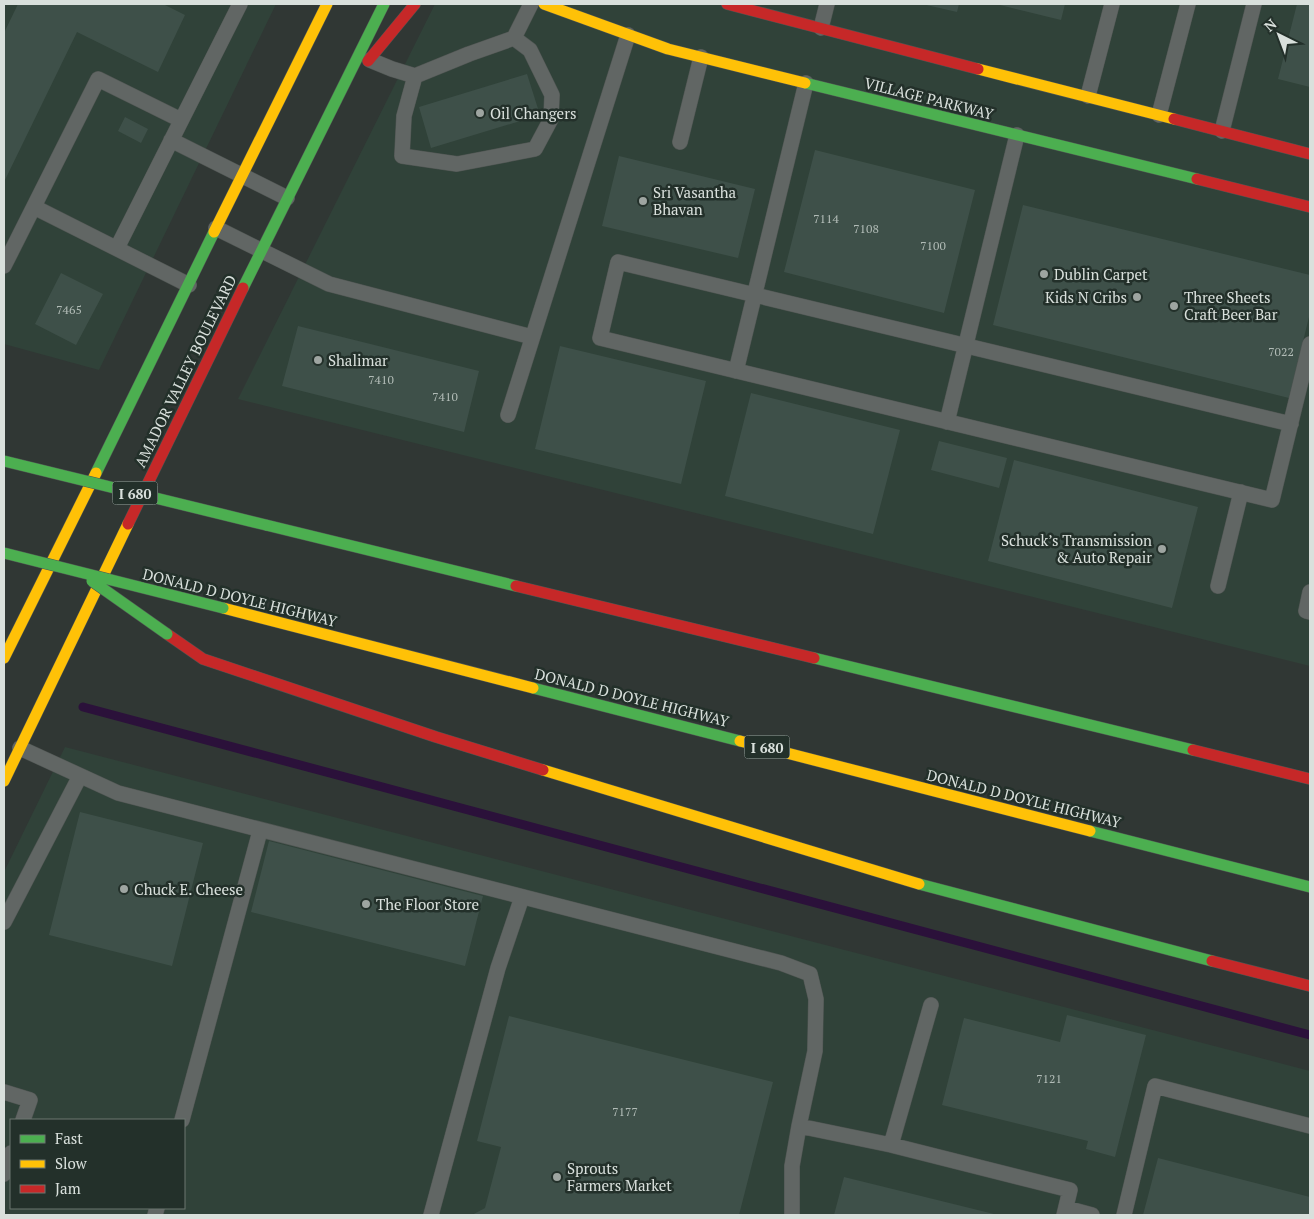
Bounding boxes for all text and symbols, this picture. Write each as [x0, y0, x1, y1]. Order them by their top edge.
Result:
north arrow [1254, 10, 1304, 60]
text: N [1260, 14, 1281, 36]
street label: VILLAGE PARKWAY [862, 72, 996, 124]
place label: Oil Changers [490, 103, 576, 123]
marker: Oil Changers [474, 107, 486, 119]
place label: Sri Vasantha Bhavan [653, 182, 736, 219]
marker: Sri Vasantha Bhavan [637, 195, 649, 207]
house number: 7114 [813, 211, 839, 226]
house number: 7108 [853, 221, 879, 236]
house number: 7100 [920, 238, 946, 253]
place label: Dublin Carpet [1054, 264, 1148, 284]
marker: Dublin Carpet [1038, 268, 1050, 280]
street label: AMADOR VALLEY BOULEVARD [130, 271, 240, 471]
place label: Kids N Cribs [1045, 287, 1127, 307]
place label: Three Sheets Craft Beer Bar [1184, 287, 1278, 324]
marker: Kids N Cribs [1131, 291, 1143, 303]
marker: Three Sheets Craft Beer Bar [1168, 300, 1180, 312]
house number: 7465 [56, 302, 82, 317]
house number: 7022 [1268, 344, 1294, 359]
place label: Shalimar [328, 350, 388, 370]
marker: Shalimar [312, 354, 324, 366]
house number: 7410 [368, 372, 394, 387]
house number: 7410 [432, 389, 458, 404]
road number: I 680 [112, 482, 158, 504]
place label: Schuck’s Transmission & Auto Repair [1001, 530, 1152, 567]
marker: Schuck’s Transmission & Auto Repair [1156, 543, 1168, 555]
street label: DONALD D DOYLE HIGHWAY [141, 563, 340, 631]
street label: DONALD D DOYLE HIGHWAY [533, 663, 732, 731]
road number: I 680 [744, 736, 790, 759]
street label: DONALD D DOYLE HIGHWAY [925, 764, 1124, 832]
place label: Chuck E. Cheese [134, 879, 243, 899]
marker: Chuck E. Cheese [118, 883, 130, 895]
place label: The Floor Store [376, 894, 479, 914]
marker: The Floor Store [360, 898, 372, 910]
house number: 7121 [1036, 1071, 1062, 1086]
house number: 7177 [612, 1104, 638, 1119]
legend [10, 1119, 185, 1209]
text: Fast [55, 1128, 83, 1148]
text: Slow [55, 1153, 88, 1173]
place label: Sprouts Farmers Market [567, 1158, 672, 1195]
marker: Sprouts Farmers Market [551, 1171, 563, 1183]
text: Jam [55, 1178, 81, 1198]

